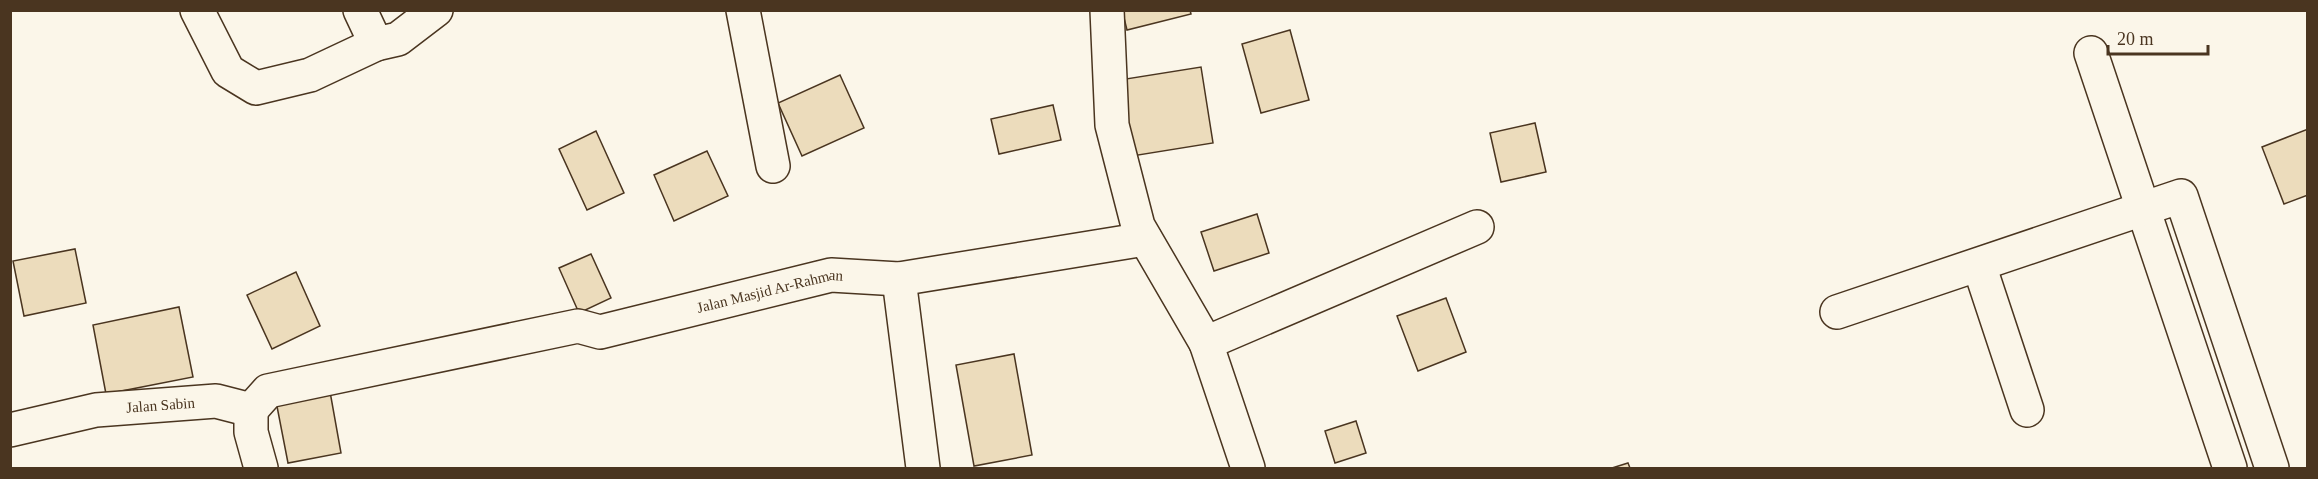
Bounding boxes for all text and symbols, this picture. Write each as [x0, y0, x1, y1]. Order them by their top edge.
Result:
scale bar [2108, 18, 2208, 56]
text: 20 m [2117, 29, 2154, 49]
street label: Jalan Masjid Ar-Rahman [695, 267, 844, 316]
street label: Jalan Sabin [126, 395, 196, 416]

